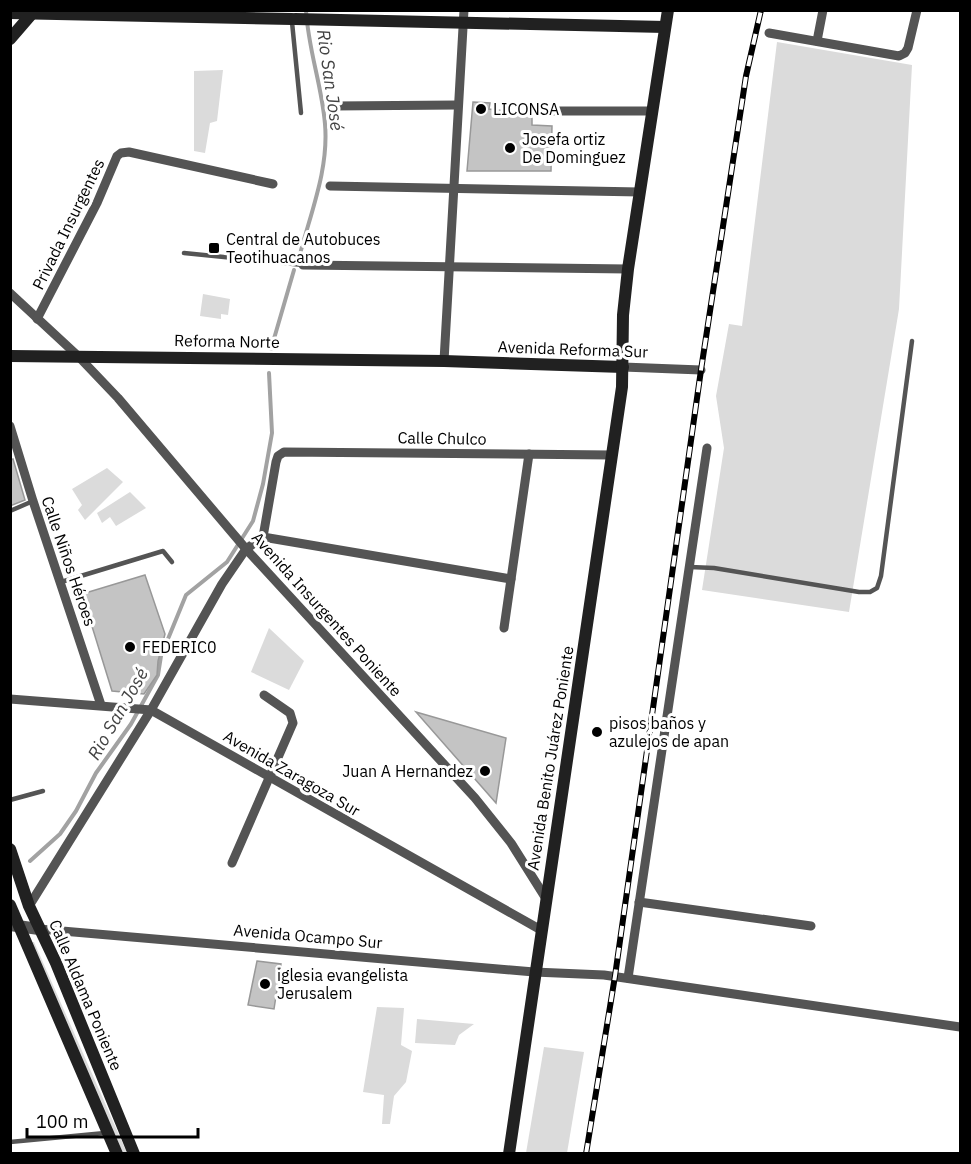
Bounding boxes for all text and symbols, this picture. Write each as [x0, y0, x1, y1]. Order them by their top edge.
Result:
water label: Rio San José [312, 28, 349, 132]
place label: LICONSA [493, 99, 559, 119]
marker: LICONSA [474, 102, 488, 116]
place label: Josefa ortiz De Dominguez [522, 129, 626, 167]
marker: Josefa ortiz De Dominguez [503, 141, 517, 155]
street label: Privada Insurgentes [28, 155, 108, 293]
place label: Central de Autobuces Teotihuacanos [226, 229, 381, 267]
marker: Central de Autobuces Teotihuacanos [207, 241, 221, 255]
street label: Reforma Norte [174, 330, 280, 352]
street label: Avenida Reforma Sur [497, 336, 649, 362]
street label: Calle Chulco [397, 427, 487, 449]
street label: Calle Niños Héroes [37, 493, 101, 629]
street label: Avenida Insurgentes Poniente [248, 527, 406, 701]
place label: FEDERIC0 [142, 637, 217, 657]
marker: FEDERIC0 [123, 640, 137, 654]
street label: Avenida Benito Juárez Poniente [522, 644, 578, 872]
water label: Rio San José [82, 664, 153, 764]
place label: pisos baños y azulejos de apan [609, 713, 729, 751]
marker: pisos baños y azulejos de apan [590, 725, 604, 739]
street label: Avenida Zaragoza Sur [220, 726, 364, 820]
place label: Juan A Hernandez [342, 761, 473, 781]
marker: Juan A Hernandez [478, 764, 492, 778]
street label: Calle Aldama Poniente [45, 917, 127, 1074]
street label: Avenida Ocampo Sur [233, 920, 383, 952]
place label: iglesia evangelista Jerusalem [277, 965, 408, 1003]
marker: iglesia evangelista Jerusalem [258, 977, 272, 991]
scale bar [27, 1101, 198, 1139]
text: 100 m [36, 1110, 88, 1133]

